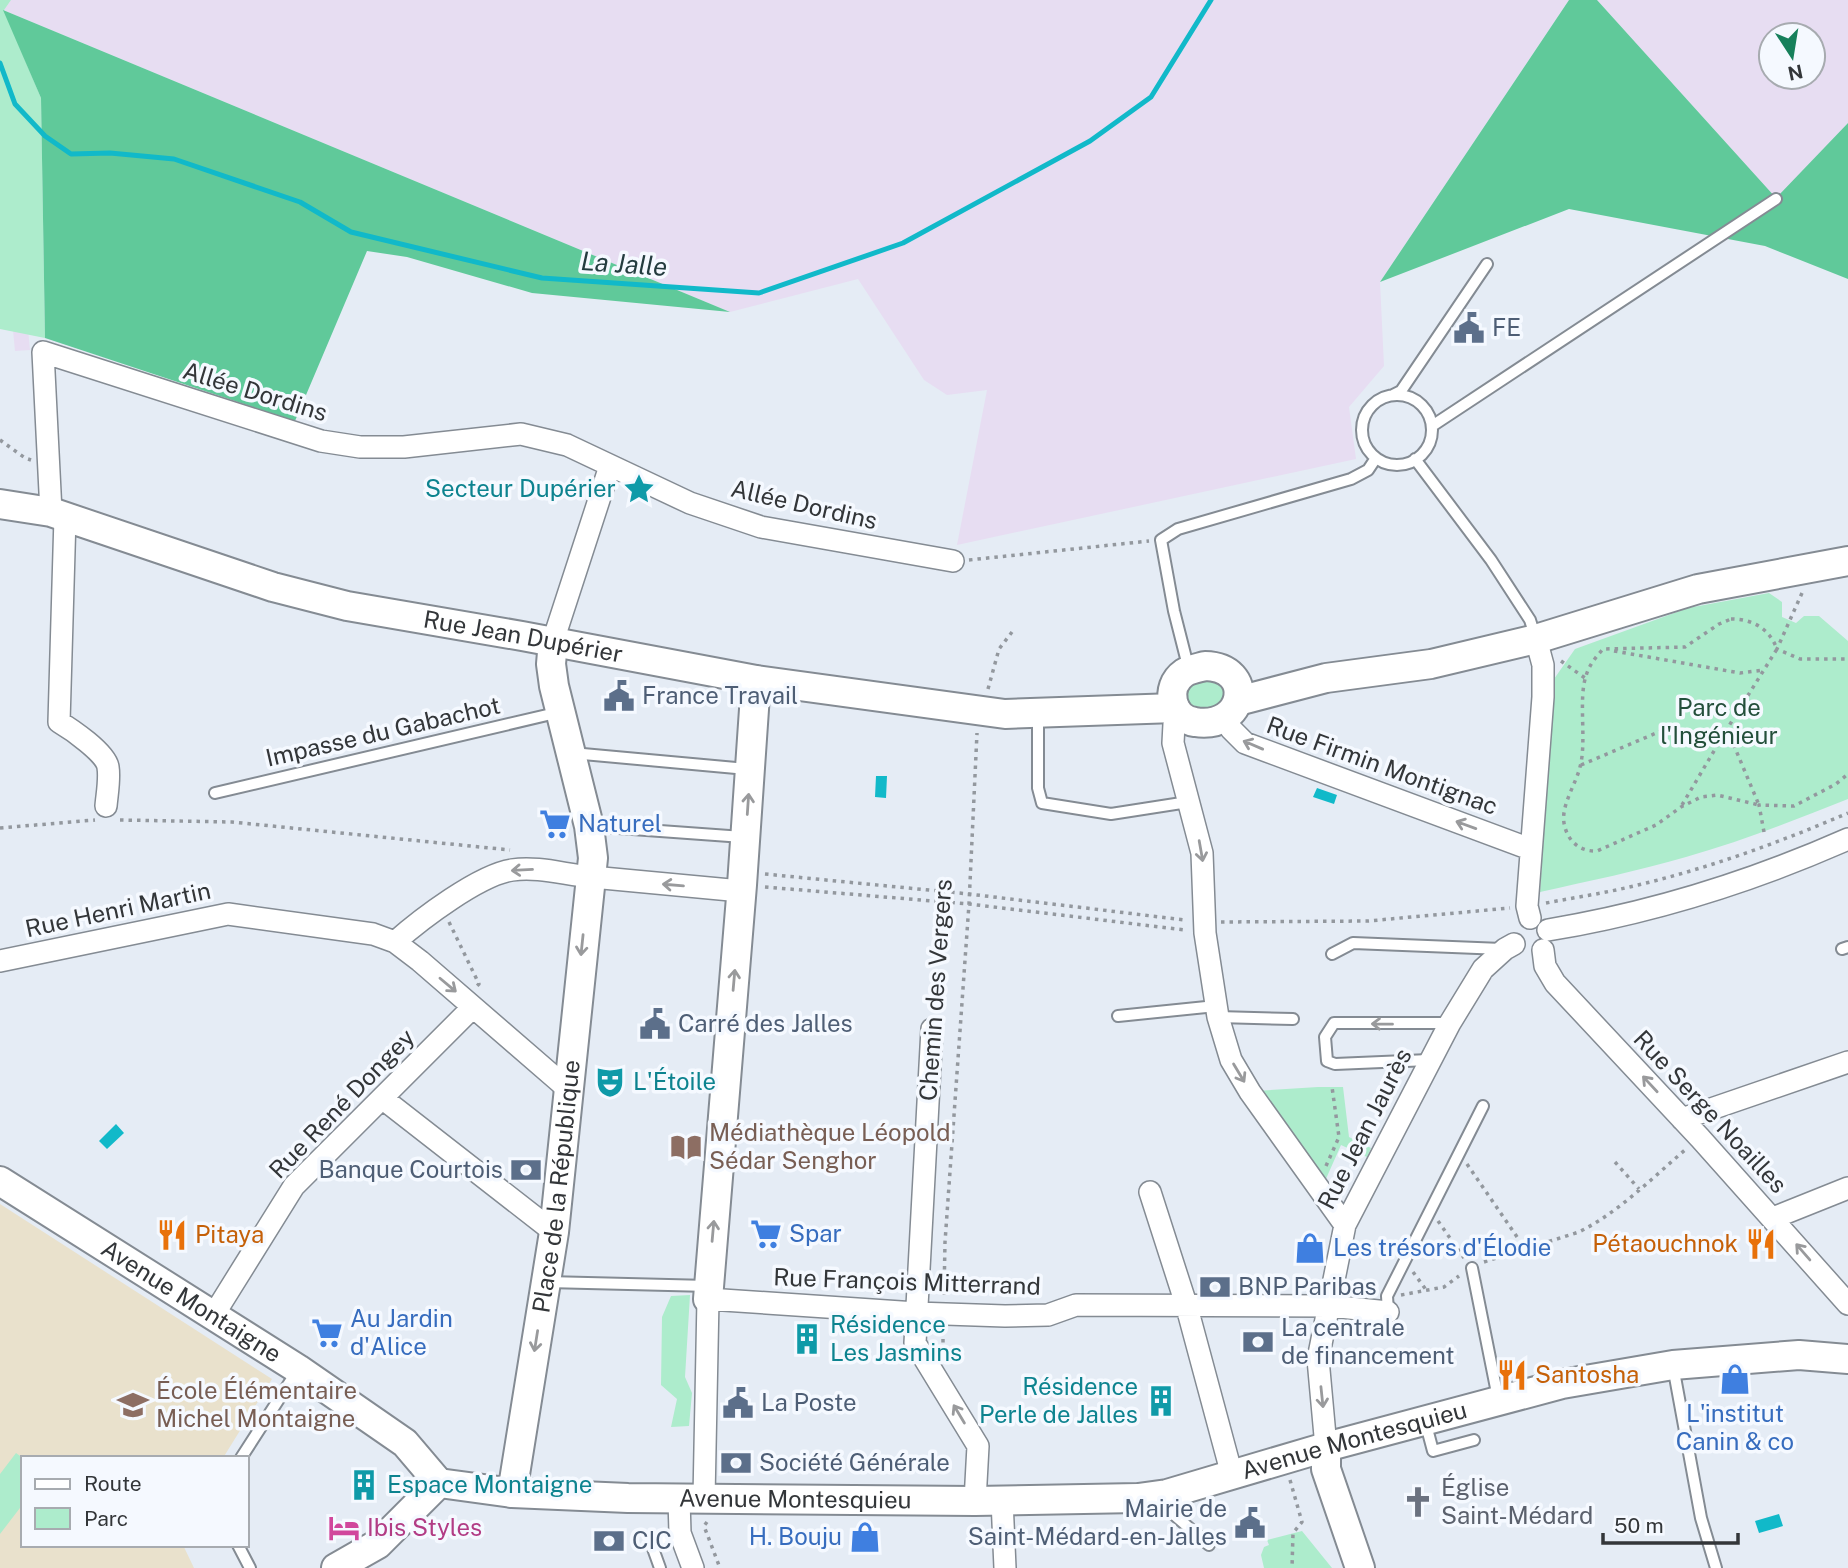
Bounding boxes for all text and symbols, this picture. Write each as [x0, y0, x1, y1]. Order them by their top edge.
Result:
north arrow [1757, 21, 1827, 91]
text: N [1786, 60, 1805, 85]
water label: La Jalle [580, 245, 668, 282]
public building icon: FE [1452, 311, 1486, 345]
place label: FE [1492, 313, 1521, 341]
street label: Allée Dordins [180, 356, 331, 426]
place icon: Secteur Dupérier [622, 472, 656, 506]
place label: Secteur Dupérier [425, 474, 616, 502]
street label: Allée Dordins [728, 474, 880, 534]
street label: Rue Jean Dupérier [421, 604, 625, 668]
public building icon: France Travail [602, 679, 636, 713]
place label: France Travail [642, 681, 798, 709]
street label: Impasse du Gabachot [263, 690, 503, 772]
park label: Parc de l'Ingénieur [1660, 693, 1778, 749]
street label: Rue Firmin Montignac [1263, 710, 1502, 820]
one-way arrow [1243, 738, 1265, 751]
one-way arrow [741, 793, 754, 816]
supermarket icon: Naturel [538, 807, 572, 841]
place label: Naturel [578, 809, 662, 837]
one-way arrow [1456, 818, 1478, 830]
one-way arrow [1194, 839, 1208, 862]
one-way arrow [510, 864, 533, 877]
street label: Rue Henri Martin [23, 876, 213, 942]
one-way arrow [663, 878, 685, 891]
street label: Chemin des Vergers [913, 878, 957, 1102]
one-way arrow [576, 933, 589, 956]
one-way arrow [728, 969, 741, 992]
one-way arrow [439, 977, 457, 993]
public building icon: Carré des Jalles [638, 1007, 672, 1041]
place label: Carré des Jalles [678, 1009, 853, 1037]
one-way arrow [1371, 1017, 1394, 1031]
street label: Rue René Dongey [263, 1023, 420, 1184]
street label: Rue Serge Noailles [1628, 1024, 1793, 1198]
street label: Rue Jean Jaurès [1312, 1044, 1417, 1214]
street label: Place de la République [526, 1058, 585, 1315]
one-way arrow [1232, 1063, 1246, 1083]
theatre icon: L'Étoile [593, 1065, 627, 1099]
place label: L'Étoile [633, 1067, 716, 1095]
one-way arrow [1641, 1076, 1658, 1093]
place label: Médiathèque Léopold Sédar Senghor [709, 1118, 951, 1174]
library icon: Médiathèque Léopold Sédar Senghor [669, 1130, 703, 1164]
bank icon: Banque Courtois [509, 1153, 543, 1187]
place label: Banque Courtois [318, 1155, 503, 1183]
supermarket icon: Spar [749, 1217, 783, 1251]
restaurant icon: Pitaya [155, 1218, 189, 1252]
place label: Spar [789, 1219, 842, 1247]
place label: Pitaya [195, 1220, 264, 1248]
one-way arrow [707, 1220, 720, 1243]
restaurant icon: Pétaouchnok [1744, 1227, 1778, 1261]
place label: Pétaouchnok [1592, 1229, 1738, 1257]
shop icon: Les trésors d'Élodie [1293, 1231, 1327, 1265]
place label: Les trésors d'Élodie [1333, 1233, 1551, 1261]
street label: Avenue Montaigne [97, 1234, 287, 1368]
one-way arrow [1795, 1244, 1811, 1262]
street label: Rue François Mitterrand [773, 1262, 1041, 1300]
bank icon: BNP Paribas [1198, 1270, 1232, 1304]
place label: BNP Paribas [1238, 1272, 1377, 1300]
place label: Au Jardin d'Alice [350, 1304, 453, 1360]
place label: Résidence Les Jasmins [830, 1310, 962, 1366]
place label: La centrale de financement [1281, 1313, 1455, 1369]
supermarket icon: Au Jardin d'Alice [310, 1316, 344, 1350]
building icon: Résidence Les Jasmins [790, 1322, 824, 1356]
bank icon: La centrale de financement [1241, 1325, 1275, 1359]
one-way arrow [529, 1329, 542, 1352]
restaurant icon: Santosha [1495, 1358, 1529, 1392]
place label: Santosha [1535, 1360, 1639, 1388]
shop icon: L'institut Canin & co [1718, 1362, 1752, 1396]
place label: Résidence Perle de Jalles [979, 1372, 1138, 1428]
place label: École Élémentaire Michel Montaigne [156, 1376, 357, 1432]
building icon: Résidence Perle de Jalles [1144, 1384, 1178, 1418]
public building icon: La Poste [721, 1386, 755, 1420]
one-way arrow [1316, 1386, 1329, 1408]
school or university icon: École Élémentaire Michel Montaigne [116, 1388, 150, 1422]
place label: La Poste [761, 1388, 857, 1416]
street label: Avenue Montesquieu [1238, 1395, 1470, 1484]
place label: L'institut Canin & co [1676, 1399, 1794, 1455]
one-way arrow [951, 1405, 965, 1425]
bank icon: Société Générale [719, 1446, 753, 1480]
place label: Société Générale [759, 1448, 950, 1476]
legend [21, 1456, 248, 1547]
building icon: Espace Montaigne [347, 1468, 381, 1502]
place label: Espace Montaigne [387, 1470, 592, 1498]
text: Route [84, 1471, 142, 1496]
place label: Église Saint-Médard [1441, 1473, 1593, 1529]
street label: Avenue Montesquieu [679, 1483, 912, 1513]
church icon: Église Saint-Médard [1401, 1485, 1435, 1519]
place label: Mairie de Saint-Médard-en-Jalles [968, 1494, 1227, 1550]
scale bar [1603, 1502, 1738, 1546]
text: Parc [84, 1506, 128, 1531]
public building icon: Mairie de Saint-Médard-en-Jalles [1233, 1506, 1267, 1540]
hotel icon: Ibis Styles [327, 1511, 361, 1545]
place label: Ibis Styles [367, 1513, 482, 1541]
text: 50 m [1614, 1513, 1664, 1538]
shop icon: H. Bouju [848, 1520, 882, 1554]
place label: H. Bouju [749, 1522, 842, 1550]
bank icon: CIC [592, 1524, 626, 1558]
place label: CIC [632, 1526, 672, 1554]

